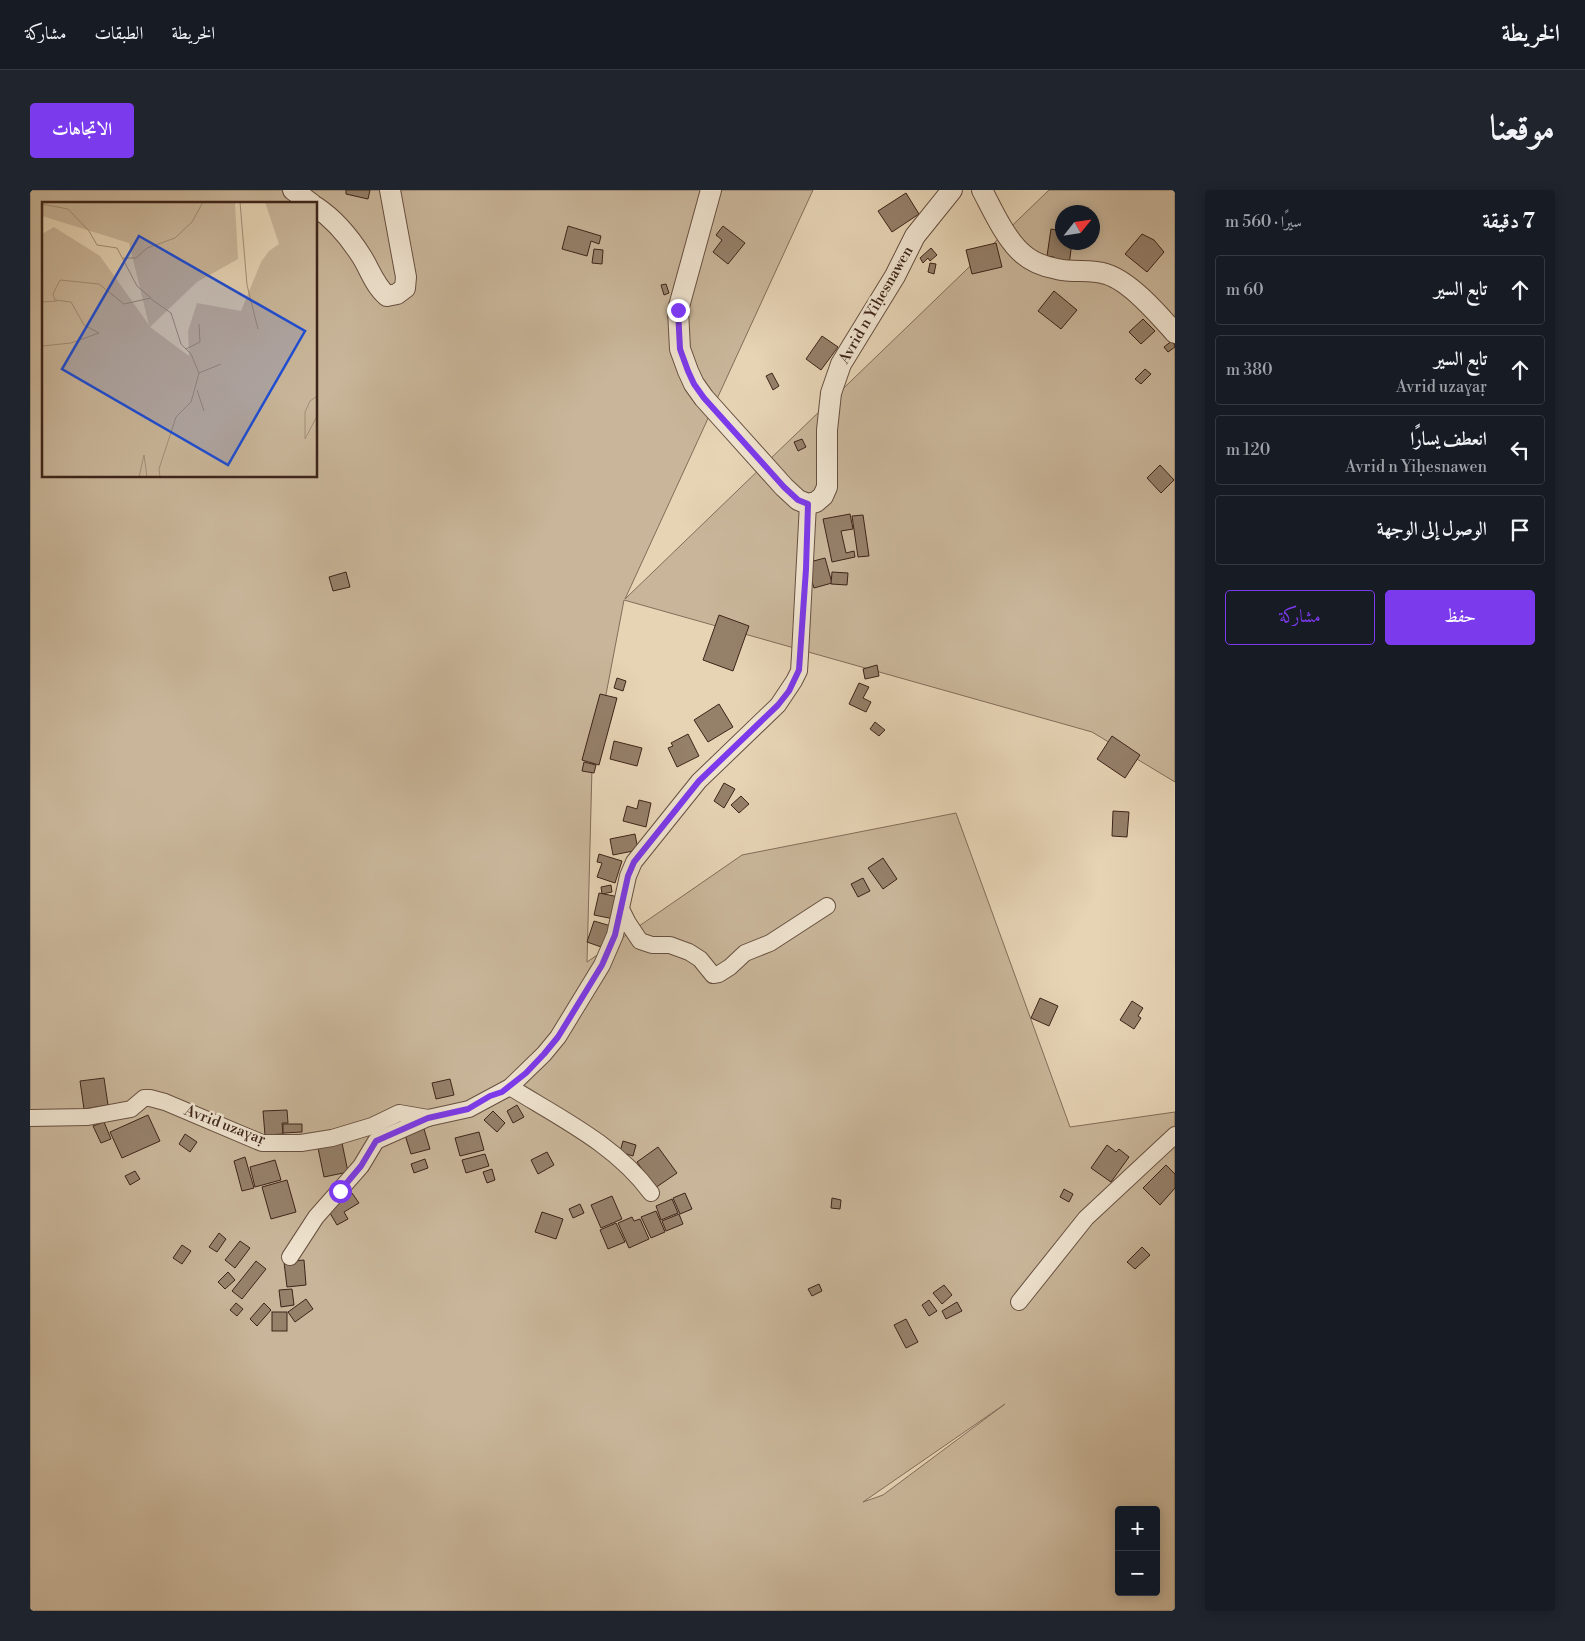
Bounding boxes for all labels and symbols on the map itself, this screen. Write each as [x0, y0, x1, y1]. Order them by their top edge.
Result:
inset map [42, 202, 318, 478]
north arrow [1055, 205, 1100, 250]
street label: Avrid n Yiḥesnawen [834, 243, 917, 368]
route end [667, 299, 690, 322]
street label: Avrid uzaɣaṛ [181, 1100, 269, 1149]
route start [329, 1180, 352, 1203]

